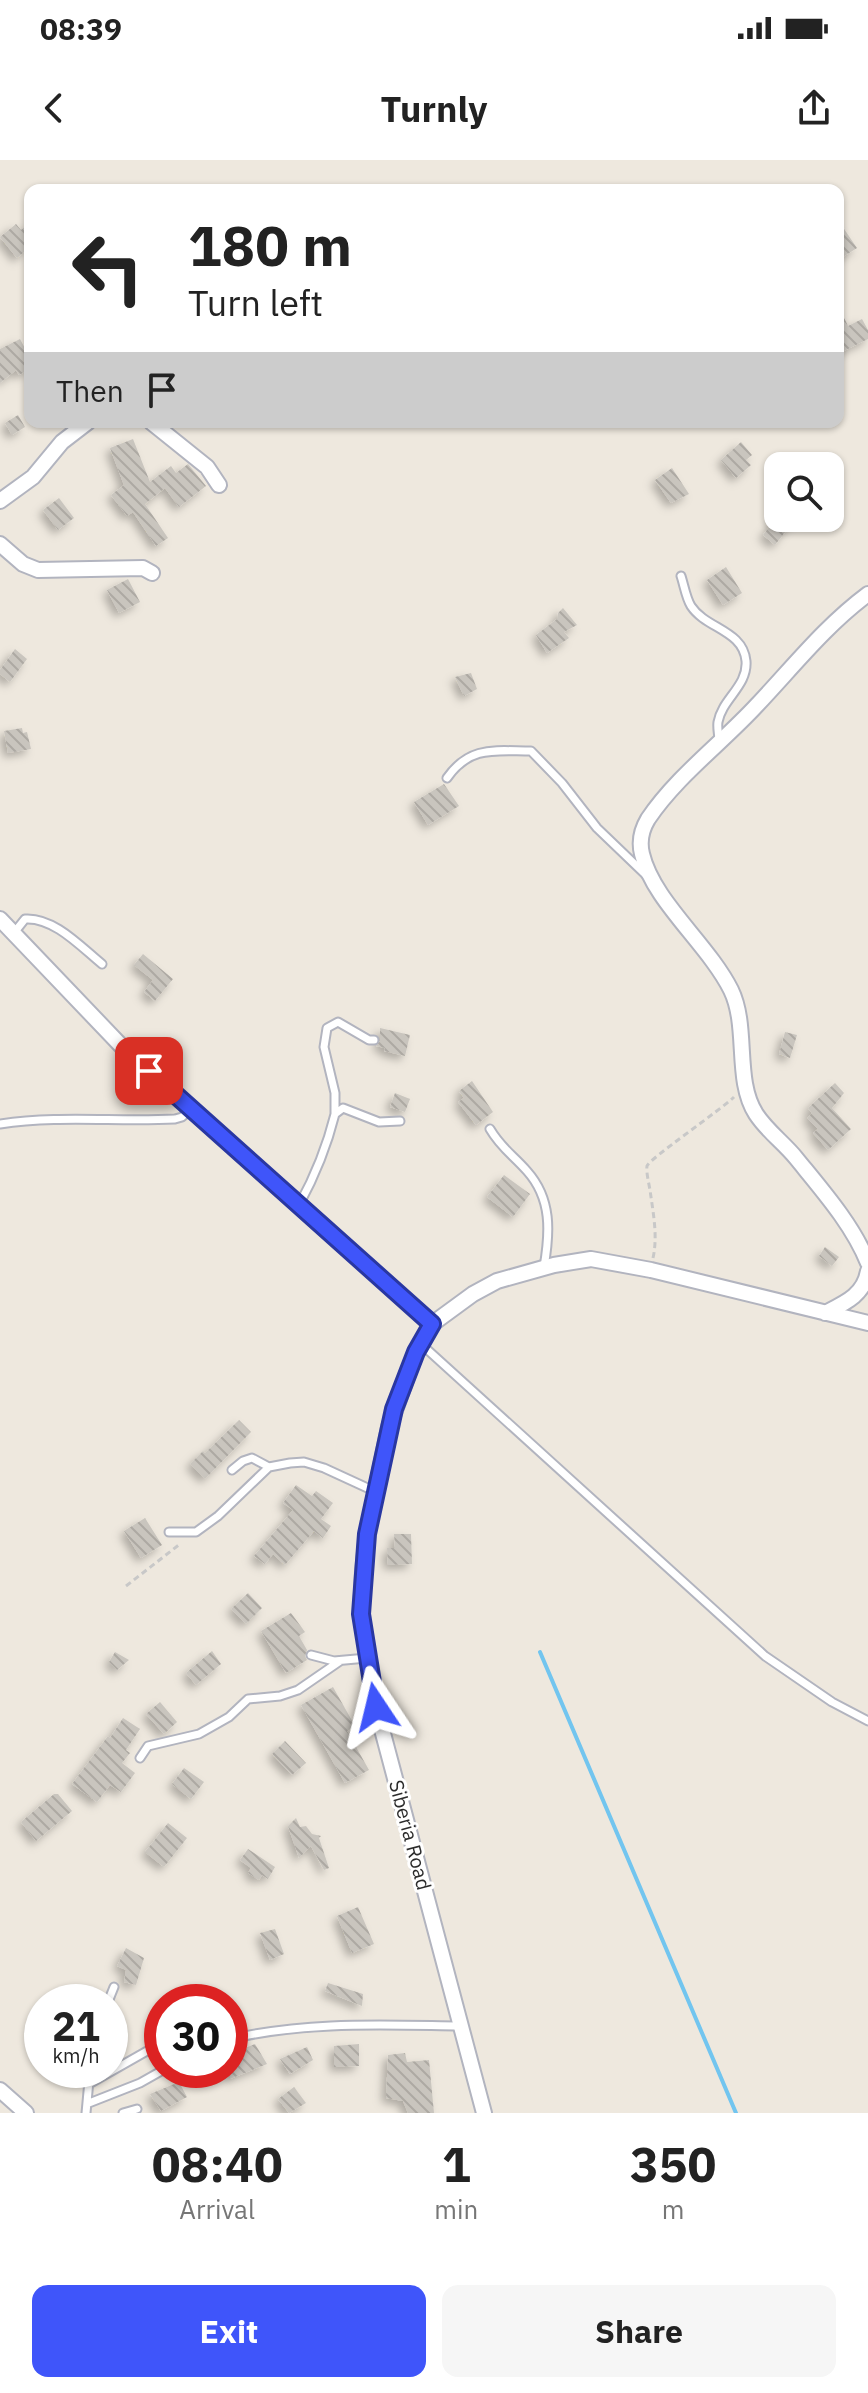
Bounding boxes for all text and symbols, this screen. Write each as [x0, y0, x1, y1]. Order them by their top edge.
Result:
text: 08:39 [40, 9, 122, 48]
text: Turnly [381, 85, 487, 132]
icon: back [32, 86, 76, 130]
icon: share [792, 86, 836, 130]
text: 180 m [188, 209, 352, 281]
icon: left [56, 216, 160, 320]
text: Turn left [188, 279, 323, 326]
icon: arrive [140, 368, 184, 412]
text: Then [56, 371, 124, 410]
map controls [764, 452, 844, 532]
button: search [764, 452, 844, 532]
pin [115, 1037, 183, 1105]
icon: arrive [127, 1049, 171, 1093]
position arrow [334, 1665, 418, 1749]
street label: Siberia Road [383, 1777, 438, 1893]
speed limit sign: 30 [144, 1984, 248, 2088]
text: 21 [52, 2000, 100, 2052]
text: km/h [52, 2042, 100, 2069]
text: 08:40 [152, 2133, 283, 2195]
text: 1 [442, 2133, 471, 2195]
text: 350 [630, 2133, 716, 2195]
text: Arrival [179, 2192, 255, 2226]
text: min [434, 2192, 478, 2226]
text: m [662, 2192, 684, 2226]
button: Exit [32, 2285, 426, 2377]
button: Share [442, 2285, 836, 2377]

